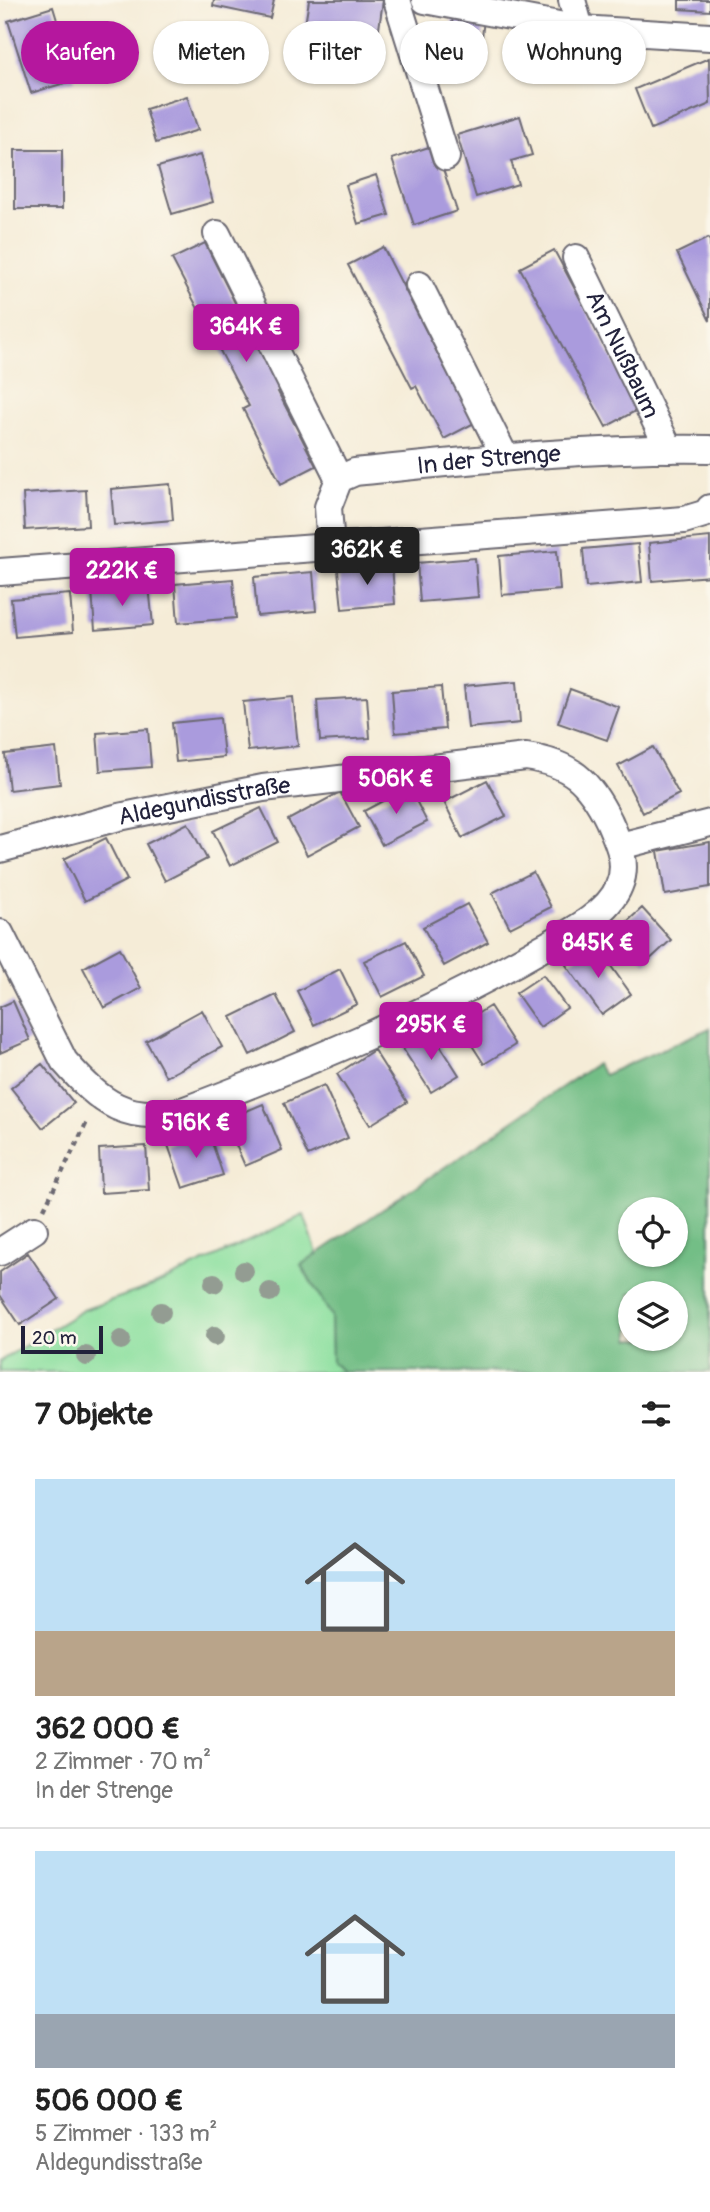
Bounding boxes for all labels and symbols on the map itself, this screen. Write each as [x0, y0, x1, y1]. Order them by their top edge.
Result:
street label: Am Nußbaum [579, 286, 666, 423]
pin: 364K € [189, 304, 303, 364]
street label: In der Strenge [416, 439, 562, 481]
pin: 362K € [310, 528, 424, 587]
pin: 222K € [65, 548, 179, 608]
pin: 506K € [339, 756, 453, 816]
street label: Aldegundisstraße [116, 771, 292, 832]
pin: 845K € [541, 920, 655, 980]
pin: 295K € [374, 1002, 488, 1062]
pin: 516K € [139, 1100, 253, 1160]
scale bar [21, 1323, 103, 1355]

